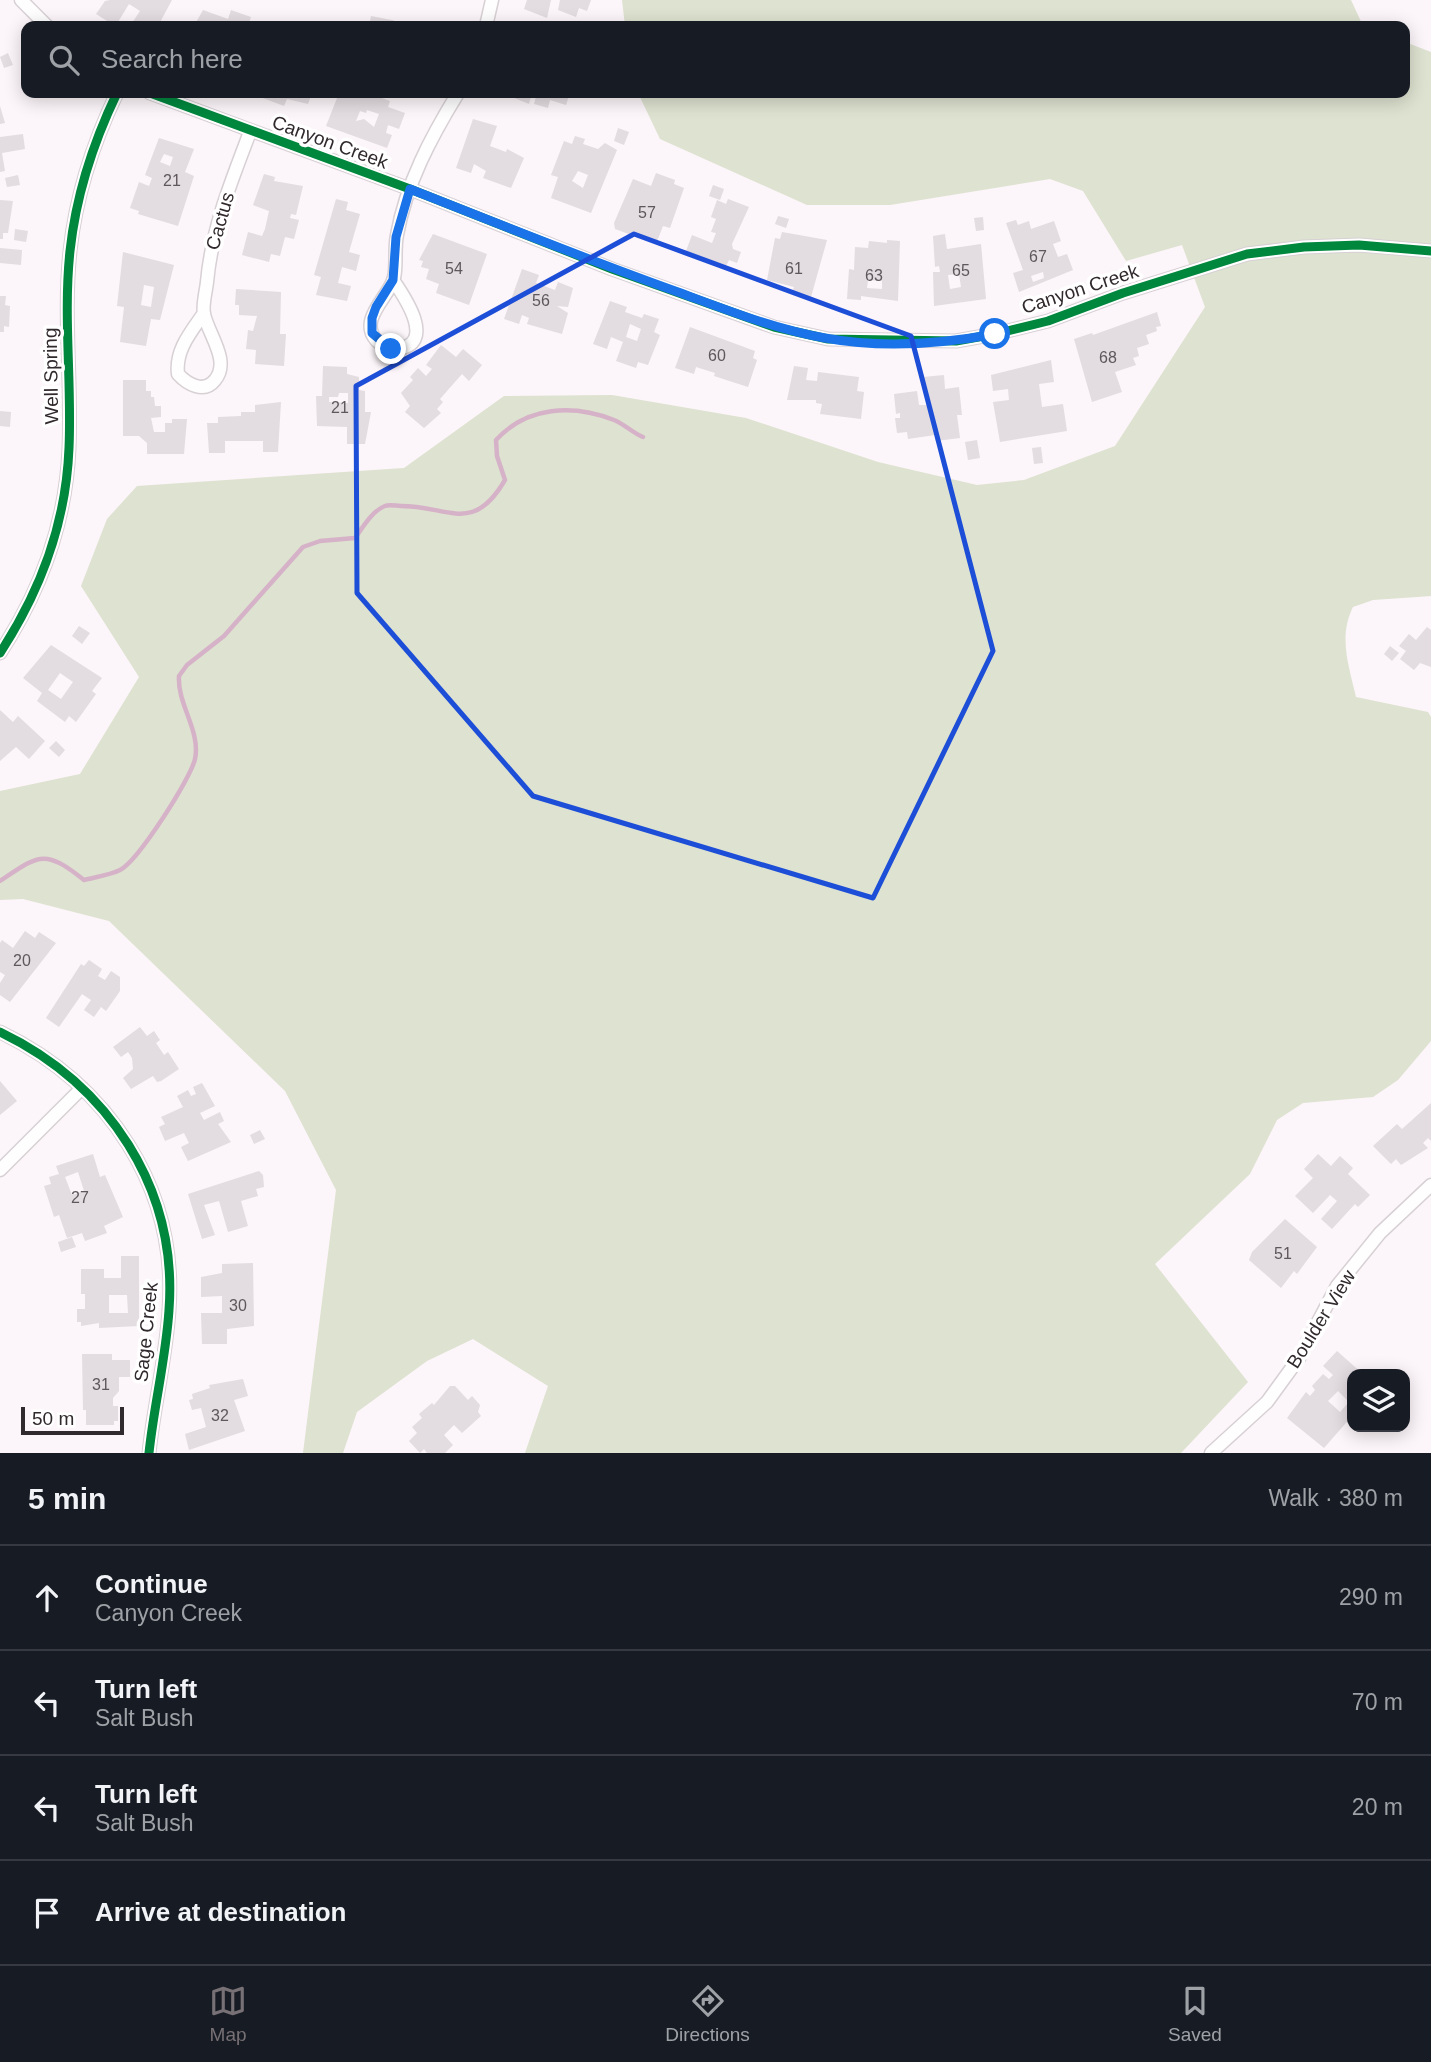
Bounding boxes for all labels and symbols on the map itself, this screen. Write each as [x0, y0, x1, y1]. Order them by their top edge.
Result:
street label: Canyon Creek [269, 111, 391, 173]
house number: 21 [163, 172, 181, 189]
street label: Cactus [202, 190, 238, 252]
house number: 57 [638, 204, 656, 221]
house number: 67 [1029, 248, 1047, 265]
house number: 54 [445, 260, 463, 277]
house number: 61 [785, 260, 803, 277]
street label: Canyon Creek [1019, 260, 1141, 318]
house number: 65 [952, 262, 970, 279]
house number: 63 [865, 267, 883, 284]
house number: 56 [532, 292, 550, 309]
route start [979, 318, 1010, 349]
street label: Well Spring [40, 327, 62, 425]
route end [375, 333, 406, 364]
house number: 60 [708, 347, 726, 364]
house number: 68 [1099, 349, 1117, 366]
house number: 21 [331, 399, 349, 416]
house number: 20 [13, 952, 31, 969]
house number: 27 [71, 1189, 89, 1206]
house number: 51 [1274, 1245, 1292, 1262]
street label: Boulder View [1283, 1266, 1360, 1372]
street label: Sage Creek [130, 1281, 162, 1383]
house number: 30 [229, 1297, 247, 1314]
house number: 31 [92, 1376, 110, 1393]
scale bar [21, 1404, 124, 1436]
house number: 32 [211, 1407, 229, 1424]

